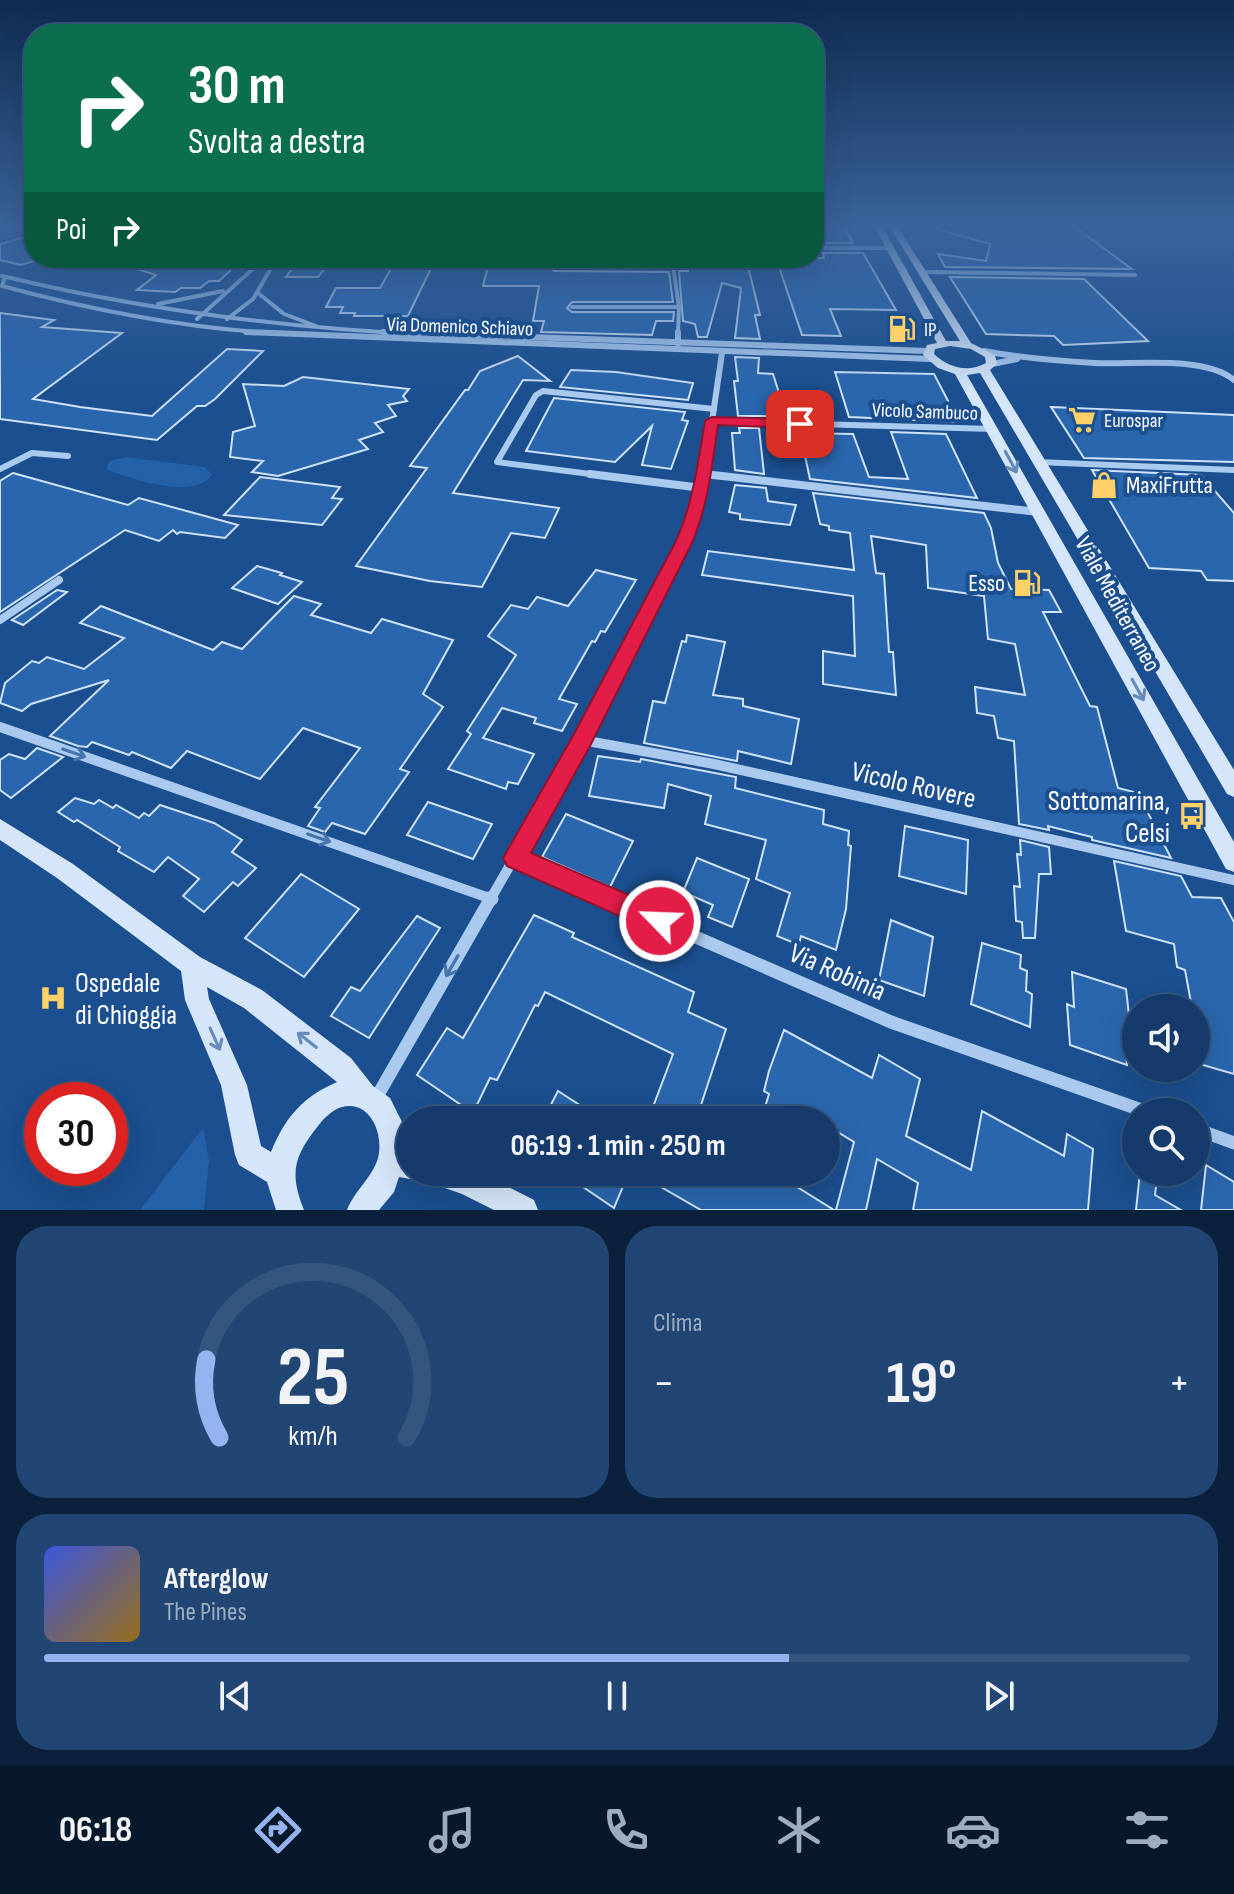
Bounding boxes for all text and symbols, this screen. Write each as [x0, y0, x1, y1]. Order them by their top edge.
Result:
text: 30 m [188, 53, 286, 120]
icon: right [56, 56, 160, 160]
text: Svolta a destra [188, 121, 366, 164]
icon: right [103, 208, 147, 252]
text: Poi [56, 212, 87, 248]
street label: Via Domenico Schiavo [386, 312, 534, 342]
fuel station icon: IP [887, 314, 917, 344]
place label: IP [924, 318, 936, 342]
pin [766, 390, 834, 458]
street label: Vicolo Sambuco [872, 398, 978, 426]
icon: arrive [778, 402, 822, 446]
supermarket icon: Eurospar [1067, 405, 1097, 435]
place label: Eurospar [1104, 409, 1163, 433]
one-way arrow [1004, 450, 1020, 474]
shop icon: MaxiFrutta [1089, 470, 1119, 500]
place label: MaxiFrutta [1126, 471, 1213, 500]
street label: Viale Mediterraneo [1068, 532, 1167, 677]
fuel station icon: Esso [1012, 568, 1042, 598]
place label: Esso [968, 569, 1005, 598]
one-way arrow [1131, 677, 1146, 701]
one-way arrow [61, 746, 86, 761]
street label: Vicolo Rovere [848, 755, 979, 816]
place label: Sottomarina, Celsi [1048, 785, 1170, 850]
bus stop icon: Sottomarina, Celsi [1177, 801, 1207, 831]
one-way arrow [307, 831, 332, 846]
position arrow [618, 879, 702, 963]
street label: Via Robinia [784, 937, 891, 1008]
one-way arrow [444, 954, 459, 978]
place label: Ospedale di Chioggia [75, 967, 177, 1032]
hospital icon: Ospedale di Chioggia [38, 983, 68, 1013]
map controls [1122, 994, 1210, 1186]
button: sound [1122, 994, 1210, 1082]
one-way arrow [209, 1026, 224, 1051]
one-way arrow [297, 1032, 319, 1049]
speed limit sign: 30 [24, 1082, 128, 1186]
button: search [1122, 1098, 1210, 1186]
text: 06:19 · 1 min · 250 m [510, 1128, 726, 1164]
text: Clima [653, 1308, 703, 1339]
text: 25 [276, 1329, 349, 1429]
text: 19° [886, 1348, 957, 1420]
text: − [653, 1357, 675, 1410]
text: + [1168, 1357, 1190, 1410]
text: km/h [288, 1419, 337, 1454]
text: Afterglow [164, 1561, 269, 1597]
text: The Pines [164, 1597, 247, 1628]
icon: previous [213, 1674, 257, 1718]
icon: pause [595, 1674, 639, 1718]
icon: next [977, 1674, 1021, 1718]
icon: directions [250, 1802, 306, 1858]
icon: music [424, 1802, 480, 1858]
icon: phone [598, 1802, 654, 1858]
icon: climate [771, 1802, 827, 1858]
icon: car [945, 1802, 1001, 1858]
icon: filters [1119, 1802, 1175, 1858]
text: 06:18 [59, 1809, 132, 1852]

